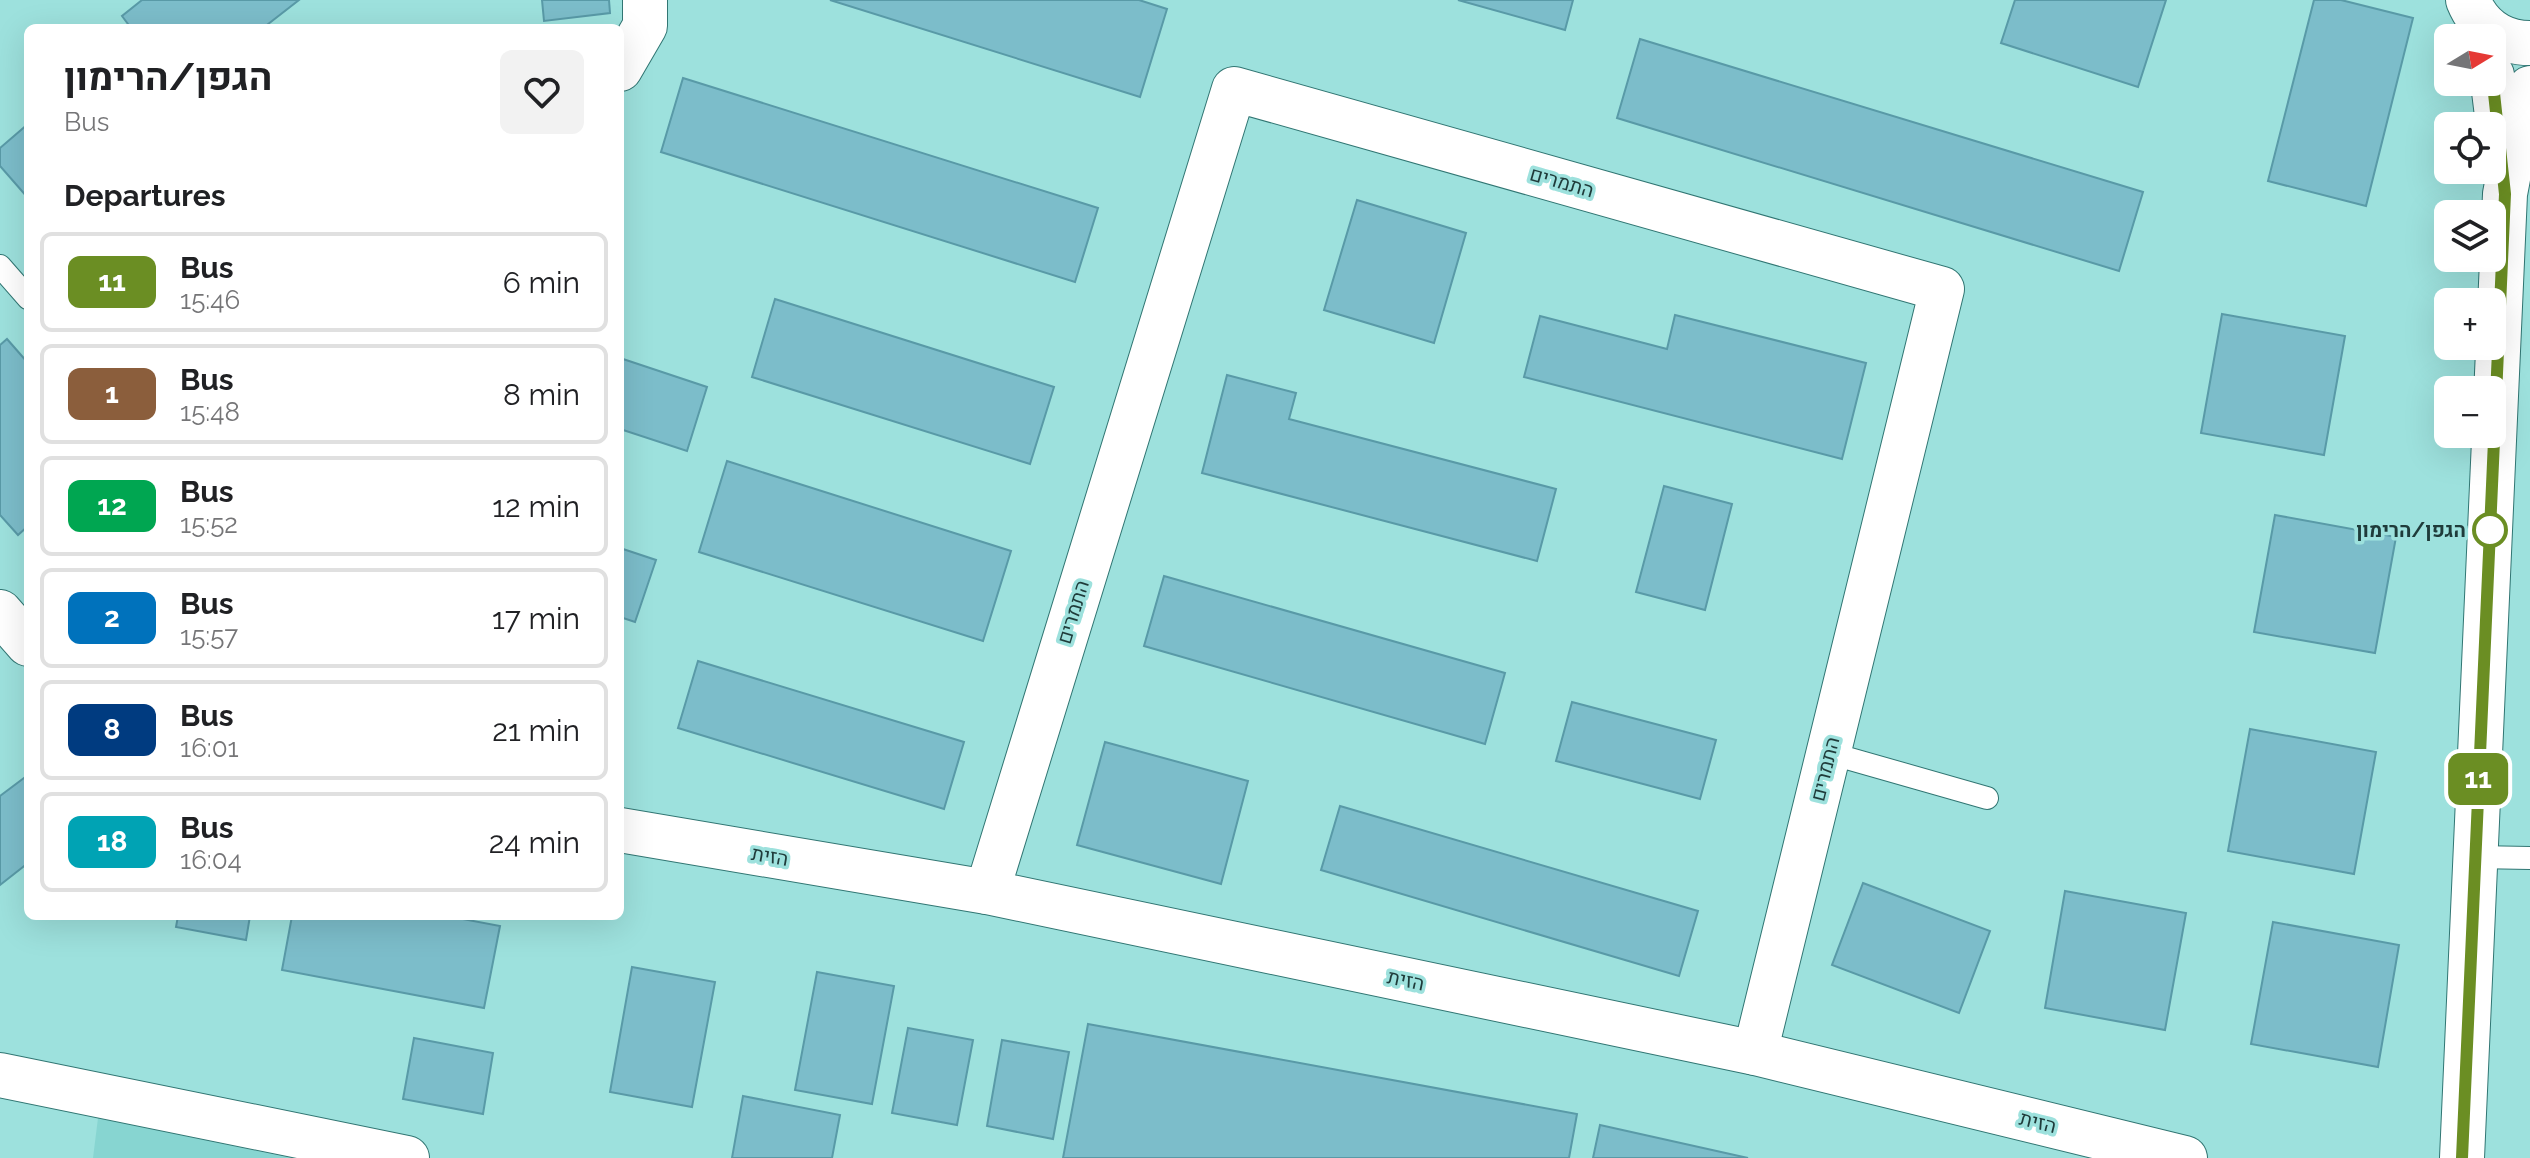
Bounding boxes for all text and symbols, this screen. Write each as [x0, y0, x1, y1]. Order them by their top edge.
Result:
north arrow [2434, 24, 2506, 96]
map controls [2434, 24, 2506, 448]
button: heart [500, 50, 584, 134]
text: הגפן/הרימון [64, 54, 272, 99]
text: Bus [64, 107, 109, 137]
button: locate [2434, 112, 2506, 184]
street label: התמרים [1527, 161, 1597, 203]
text: Departures [64, 178, 226, 213]
button: layers [2434, 200, 2506, 272]
text: Bus [180, 250, 234, 285]
text: 11 [98, 265, 126, 298]
text: 6 min [503, 265, 580, 300]
text: 15:46 [180, 285, 240, 315]
button: + [2434, 288, 2506, 360]
text: Bus [180, 362, 234, 397]
button: − [2434, 376, 2506, 448]
text: 1 [105, 377, 119, 410]
text: 8 min [503, 377, 580, 412]
text: 15:48 [180, 397, 240, 427]
text: Bus [180, 474, 234, 509]
text: 12 [97, 489, 127, 522]
text: 12 min [492, 489, 580, 524]
text: 15:52 [180, 509, 238, 539]
marker: הגפן/הרימון [2473, 513, 2507, 547]
place label: הגפן/הרימון [2356, 518, 2466, 542]
street label: התמרים [1052, 577, 1094, 647]
text: Bus [180, 586, 234, 621]
text: 2 [104, 601, 120, 634]
text: 17 min [492, 601, 580, 636]
text: 15:57 [180, 621, 238, 651]
text: Bus [180, 698, 234, 733]
text: 8 [104, 713, 120, 746]
text: 21 min [492, 713, 580, 748]
text: 16:01 [180, 733, 239, 763]
street label: התמרים [1805, 734, 1845, 804]
line badge: 11 [2442, 753, 2514, 805]
text: 11 [2464, 762, 2492, 795]
text: Bus [180, 810, 234, 845]
text: 18 [97, 825, 127, 858]
text: 24 min [489, 825, 580, 860]
street label: הזית [750, 841, 790, 871]
text: 16:04 [180, 845, 242, 875]
street label: הזית [1385, 964, 1427, 996]
street label: הזית [2017, 1106, 2059, 1138]

